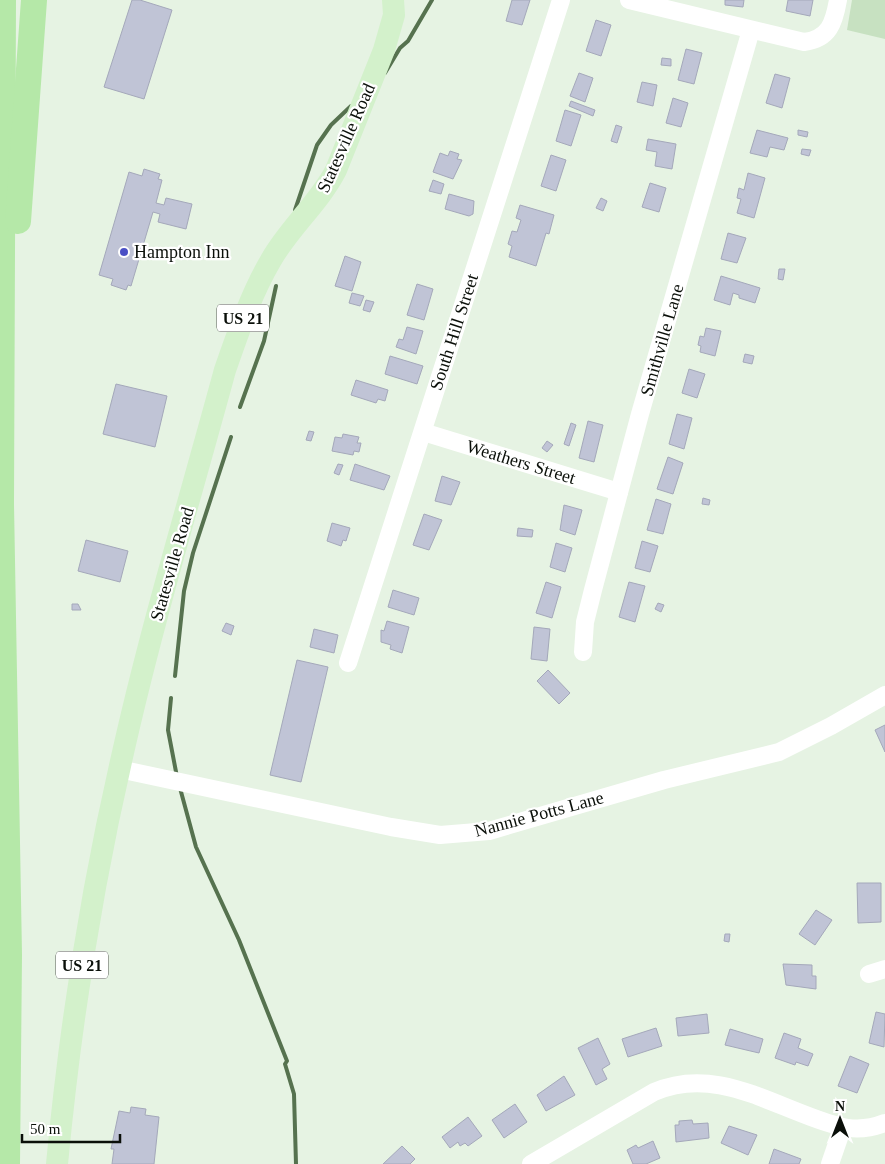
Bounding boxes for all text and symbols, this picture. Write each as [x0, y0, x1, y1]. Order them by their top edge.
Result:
street label: Statesville Road [313, 80, 379, 196]
place label: Hampton Inn [134, 242, 229, 262]
marker: Hampton Inn [118, 246, 130, 258]
street label: South Hill Street [426, 271, 482, 393]
street label: Smithville Lane [636, 282, 688, 398]
road number: US 21 [217, 304, 269, 332]
street label: Weathers Street [464, 436, 578, 488]
street label: Statesville Road [146, 505, 198, 623]
street label: Nannie Potts Lane [472, 787, 606, 841]
road number: US 21 [56, 952, 108, 978]
north arrow [815, 1094, 865, 1144]
text: N [835, 1099, 845, 1114]
scale bar [22, 1112, 120, 1144]
text: 50 m [30, 1121, 61, 1137]

